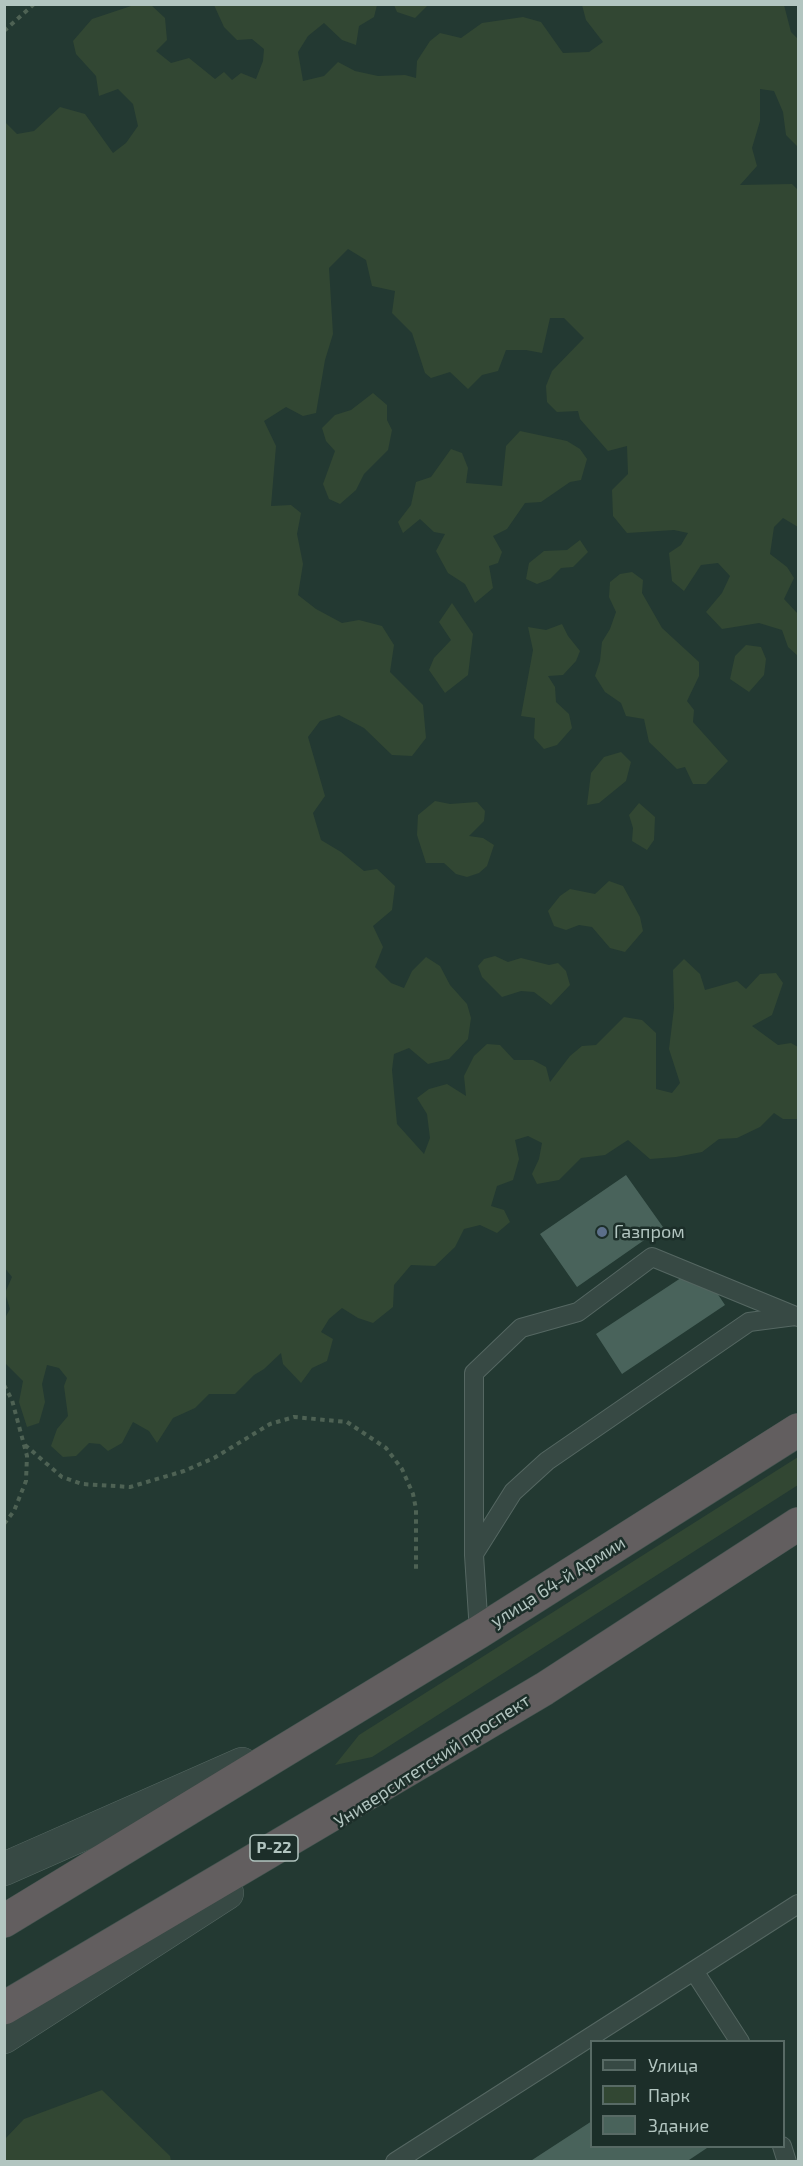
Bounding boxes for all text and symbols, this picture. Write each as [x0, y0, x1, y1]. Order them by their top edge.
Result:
place label: Газпром [614, 1221, 685, 1243]
marker: Газпром [595, 1225, 609, 1239]
street label: улица 64-й Армии [487, 1532, 629, 1632]
street label: Университетский проспект [330, 1690, 534, 1832]
road number: Р-22 [250, 1835, 298, 1861]
legend [590, 2040, 785, 2148]
text: Улица [648, 2054, 698, 2076]
text: Парк [648, 2084, 690, 2106]
text: Здание [648, 2114, 709, 2136]

